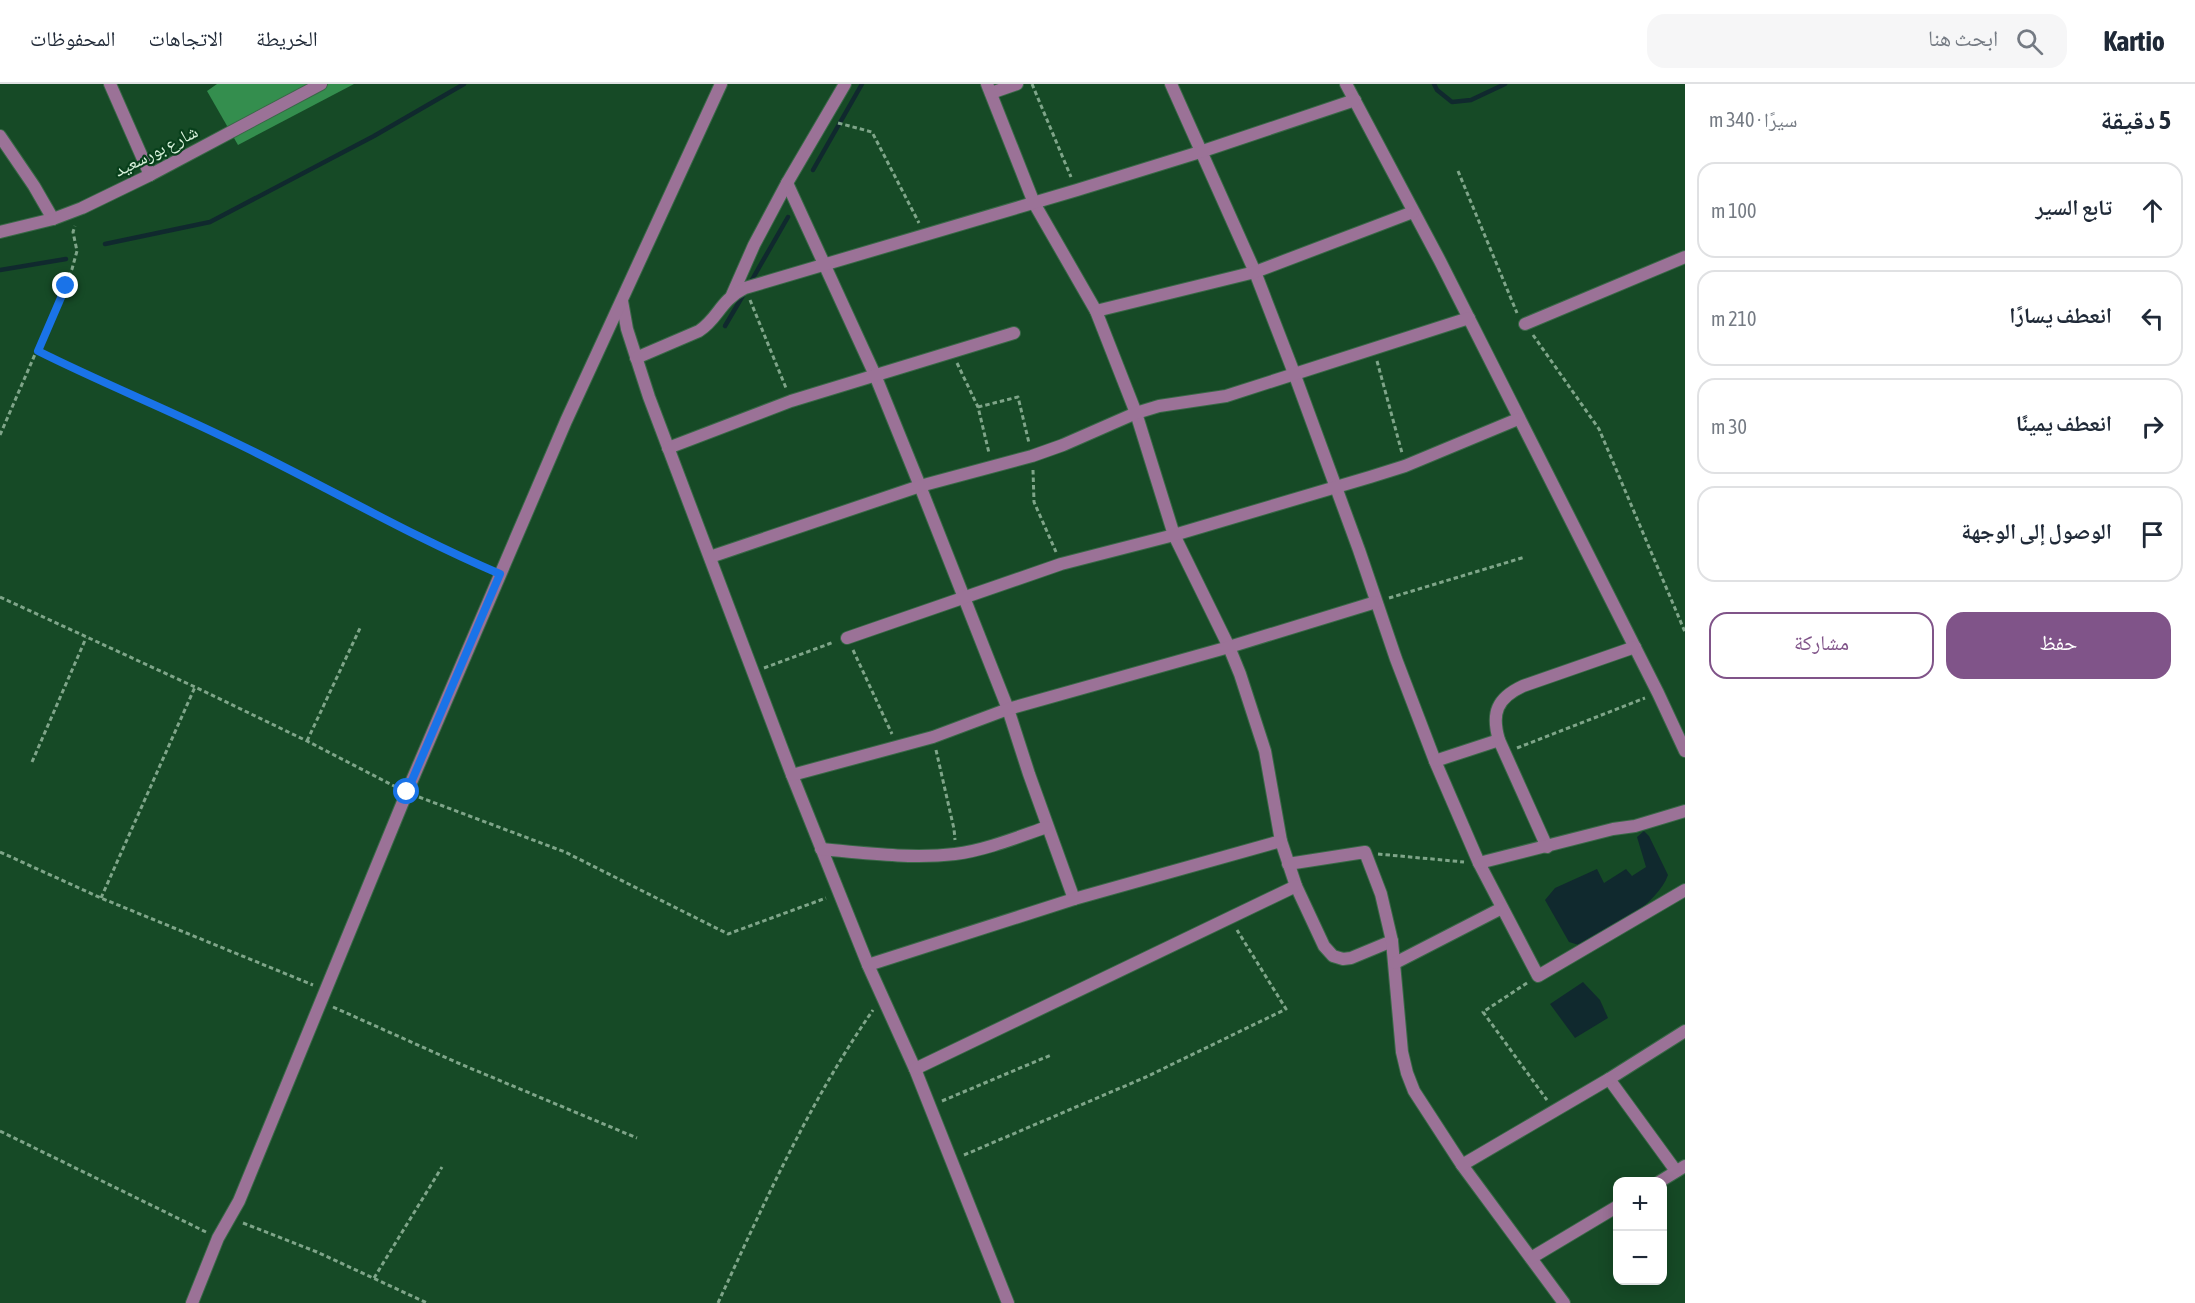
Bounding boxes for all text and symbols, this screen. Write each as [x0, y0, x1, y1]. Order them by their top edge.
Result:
search box [1647, 14, 2067, 68]
text: ابحث هنا [1928, 25, 1998, 51]
icon: search [2013, 25, 2046, 58]
text: Kartio [2103, 25, 2165, 57]
text: المحفوظات [30, 26, 115, 50]
text: الاتجاهات [148, 26, 223, 50]
text: الخريطة [256, 26, 318, 50]
text: 5 دقيقة [2101, 105, 2171, 135]
text: سيرًا · 340 m [1709, 108, 1797, 131]
street label: شارع بورسعيد [110, 120, 202, 182]
text: تابع السير [2036, 194, 2112, 220]
icon: ahead [2136, 194, 2169, 227]
text: 100 m [1711, 199, 1756, 222]
route end [52, 272, 78, 298]
text: انعطف يسارًا [2009, 302, 2112, 328]
icon: left [2136, 302, 2169, 335]
text: 210 m [1711, 307, 1756, 330]
text: انعطف يمينًا [2016, 410, 2112, 436]
icon: right [2136, 410, 2169, 443]
text: 30 m [1711, 415, 1747, 438]
text: الوصول إلى الوجهة [1961, 518, 2112, 544]
icon: arrive [2136, 518, 2169, 551]
button: مشاركة [1709, 612, 1934, 679]
button: حفظ [1946, 612, 2171, 679]
route start [393, 778, 419, 804]
map controls [1613, 1177, 1667, 1285]
button: + [1613, 1177, 1667, 1231]
button: − [1613, 1231, 1667, 1285]

